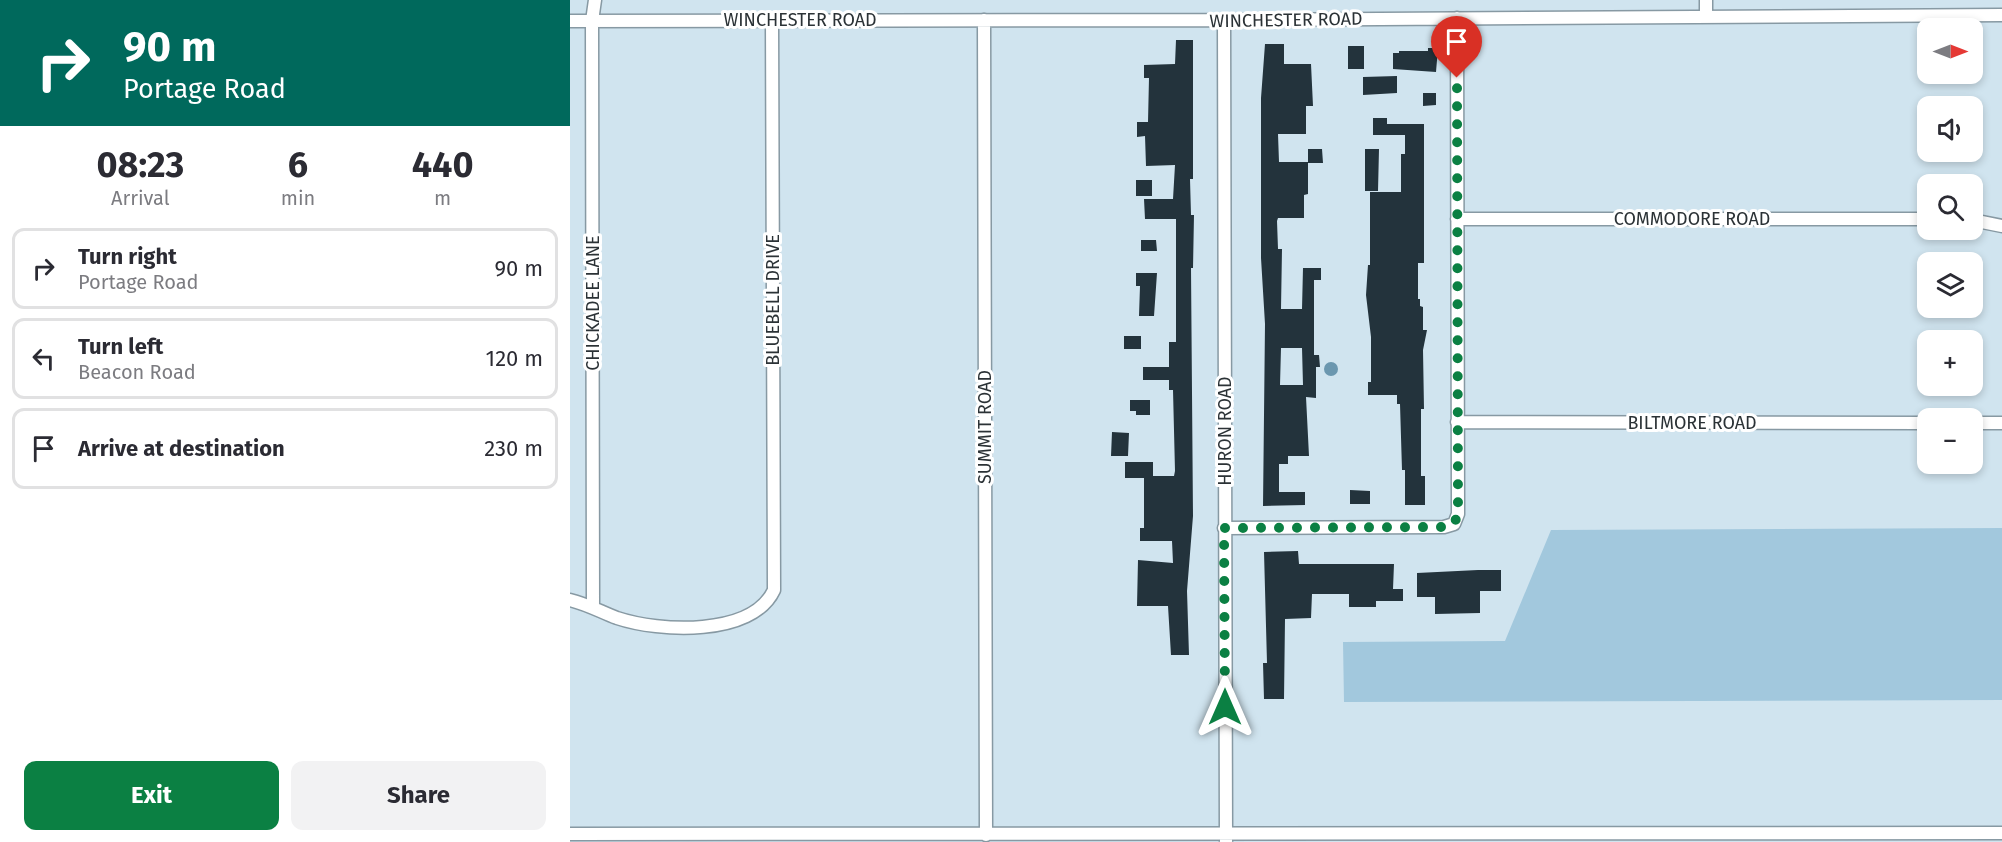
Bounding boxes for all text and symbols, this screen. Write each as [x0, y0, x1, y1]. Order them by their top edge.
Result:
street label: WINCHESTER ROAD [1209, 8, 1363, 32]
street label: WINCHESTER ROAD [723, 9, 877, 31]
pin [1431, 16, 1482, 78]
north arrow [1917, 18, 1983, 84]
map controls [1917, 18, 1983, 474]
text: 90 m [123, 22, 217, 72]
icon: right [24, 24, 102, 102]
icon: arrive [1440, 25, 1473, 58]
text: Portage Road [123, 73, 286, 105]
button: sound [1917, 96, 1983, 162]
text: 08:23 [96, 143, 184, 187]
text: 6 [288, 143, 308, 187]
text: 440 [412, 143, 473, 187]
button: search [1917, 174, 1983, 240]
text: Arrival [111, 186, 170, 210]
text: min [281, 186, 315, 210]
text: m [434, 186, 451, 210]
street label: COMMODORE ROAD [1614, 208, 1770, 230]
street label: BLUEBELL DRIVE [762, 234, 784, 366]
street label: CHICKADEE LANE [582, 235, 604, 371]
text: Turn right [78, 243, 177, 270]
icon: right [27, 252, 60, 285]
button: layers [1917, 252, 1983, 318]
text: 90 m [494, 255, 543, 282]
text: Portage Road [78, 270, 199, 294]
button: + [1917, 330, 1983, 396]
text: Turn left [78, 333, 163, 360]
icon: left [27, 342, 60, 375]
text: 120 m [486, 345, 543, 372]
text: Beacon Road [78, 360, 196, 384]
street label: SUMMIT ROAD [974, 370, 996, 484]
street label: HURON ROAD [1214, 376, 1236, 486]
button: − [1917, 408, 1983, 474]
street label: BILTMORE ROAD [1627, 412, 1757, 434]
icon: arrive [27, 432, 60, 465]
text: Arrive at destination [78, 435, 285, 462]
text: 230 m [484, 435, 543, 462]
position arrow [1193, 675, 1257, 739]
button: Exit [24, 761, 279, 830]
button: Share [291, 761, 546, 830]

